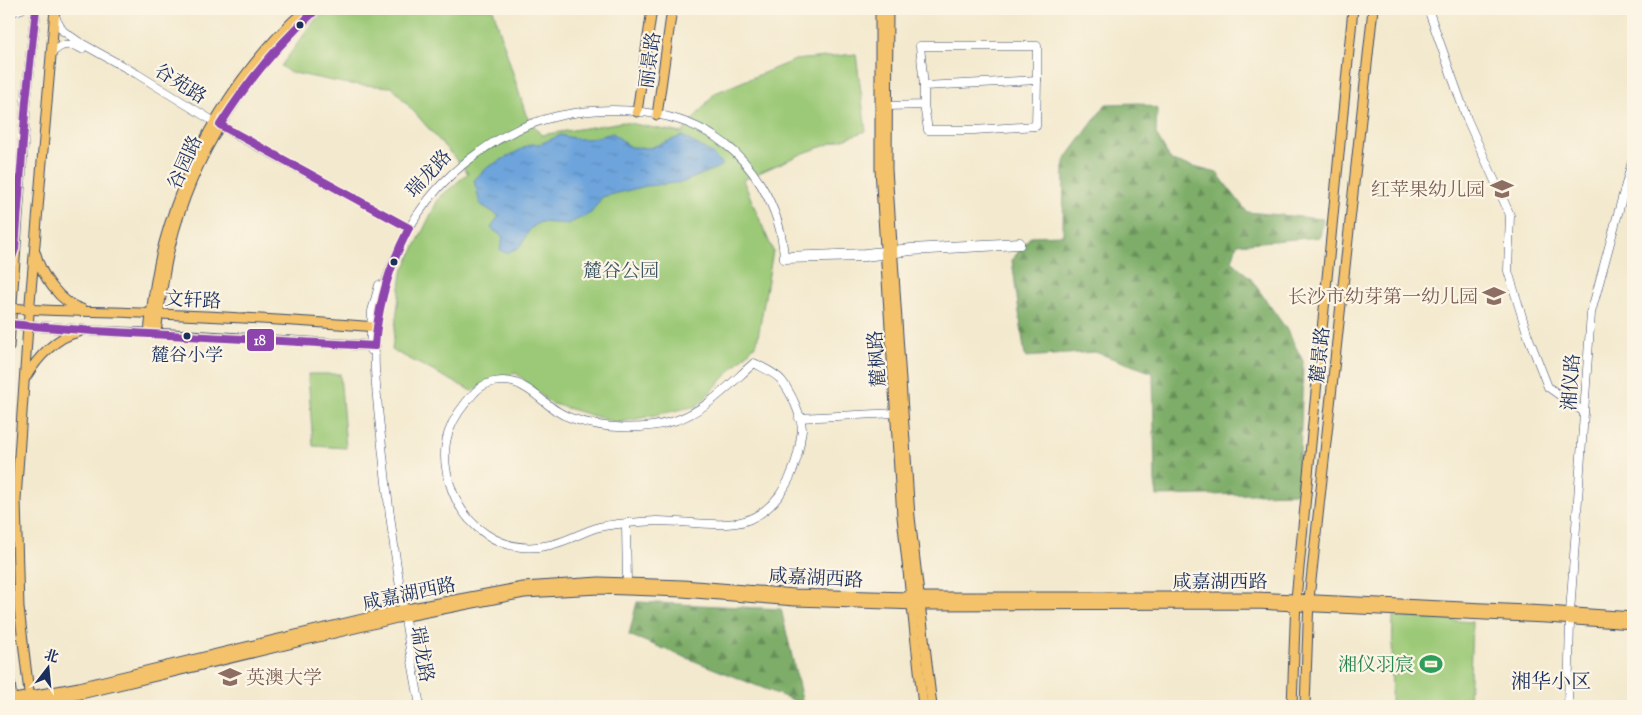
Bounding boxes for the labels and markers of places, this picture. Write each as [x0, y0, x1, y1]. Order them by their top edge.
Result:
unlabelled marker [295, 20, 305, 30]
school or university icon: 红苹果幼儿园 [1489, 176, 1515, 202]
place label: 红苹果幼儿园 [1371, 178, 1485, 205]
unlabelled marker [389, 257, 399, 267]
school or university icon: 长沙市幼芽第一幼儿园 [1481, 283, 1507, 309]
place label: 长沙市幼芽第一幼儿园 [1288, 285, 1478, 312]
marker: 麓谷小学 [182, 331, 192, 341]
place label: 麓谷小学 [151, 344, 223, 370]
sports icon: 湘仪羽宸 [1418, 651, 1444, 677]
place label: 湘仪羽宸 [1338, 653, 1414, 680]
school or university icon: 英澳大学 [217, 664, 243, 690]
place label: 英澳大学 [246, 666, 322, 693]

